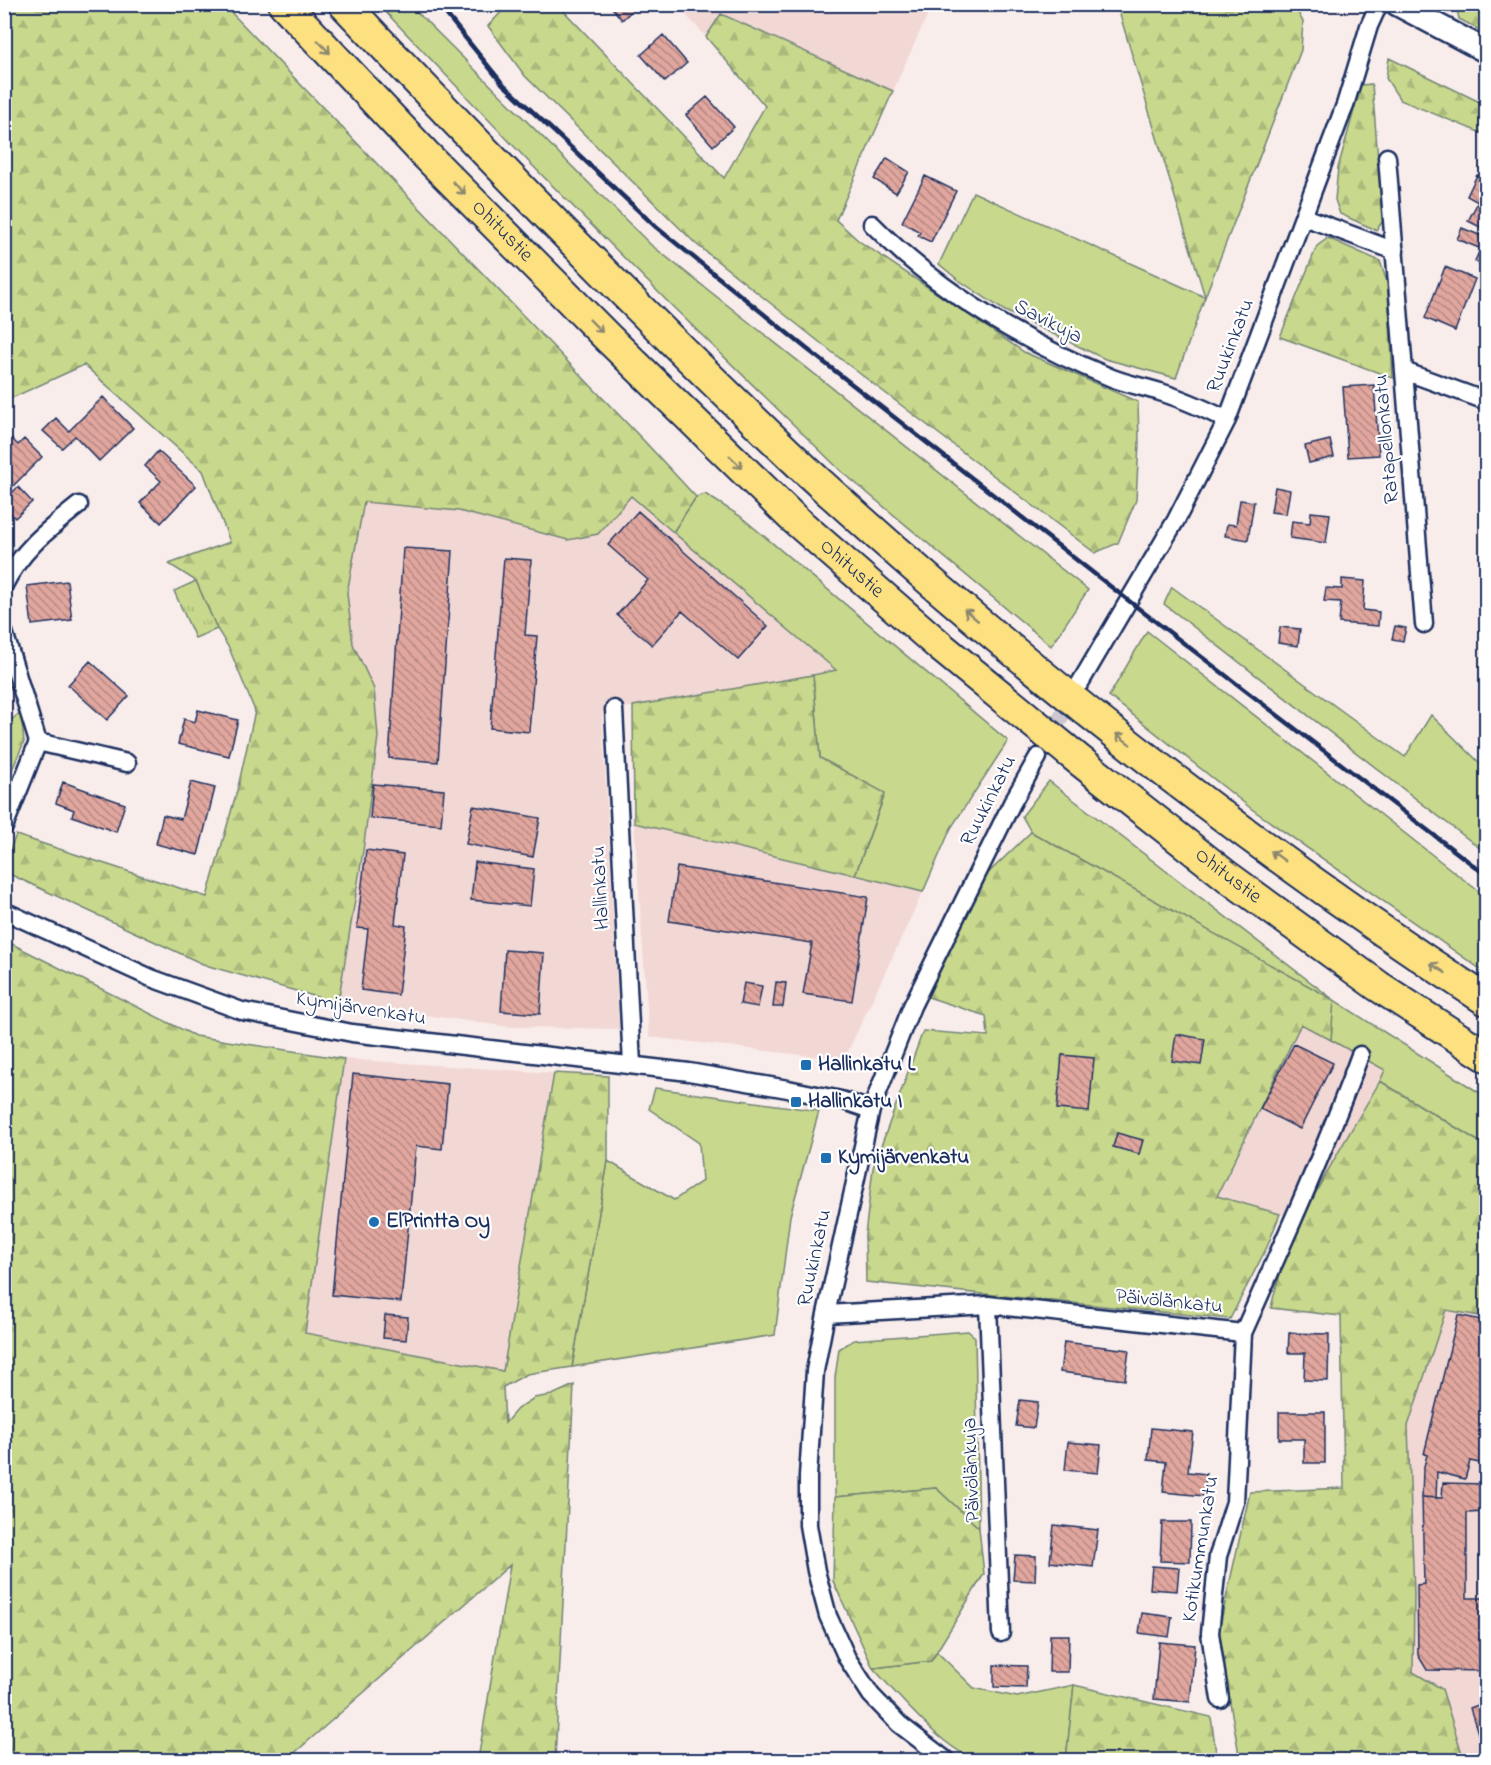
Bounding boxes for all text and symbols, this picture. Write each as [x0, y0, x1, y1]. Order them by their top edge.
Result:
one-way arrow [317, 39, 331, 54]
one-way arrow [451, 180, 466, 195]
street label: Ohitustie [464, 193, 540, 270]
street label: Savikuja [1008, 292, 1088, 352]
street label: Ruukinkatu [1199, 295, 1263, 397]
one-way arrow [589, 319, 604, 334]
street label: Ratapellonkatu [1366, 373, 1408, 505]
one-way arrow [728, 455, 743, 470]
street label: Ohitustie [812, 532, 891, 606]
one-way arrow [964, 609, 980, 622]
one-way arrow [1115, 732, 1131, 745]
street label: Ruukinkatu [953, 750, 1025, 852]
street label: Ohitustie [1188, 841, 1268, 912]
street label: Hallinkatu [584, 845, 618, 931]
one-way arrow [1271, 850, 1287, 862]
one-way arrow [1429, 962, 1446, 975]
street label: Kymijärvenkatu [293, 984, 428, 1036]
place label: Hallinkatu L [818, 1050, 917, 1080]
marker: Hallinkatu L [799, 1058, 813, 1072]
place label: Hallinkatu I [808, 1087, 903, 1117]
marker: Hallinkatu I [789, 1095, 803, 1109]
place label: Kymijärvenkatu [838, 1143, 969, 1175]
marker: Kymijärvenkatu [819, 1151, 833, 1165]
place label: ElPrintta Oy [386, 1207, 490, 1239]
street label: Ruukinkatu [790, 1207, 840, 1309]
marker: ElPrintta Oy [367, 1215, 381, 1229]
street label: Päivölänkatu [1114, 1281, 1224, 1323]
street label: Päivölänkuja [955, 1417, 989, 1523]
street label: Kotikummunkatu [1175, 1474, 1227, 1624]

